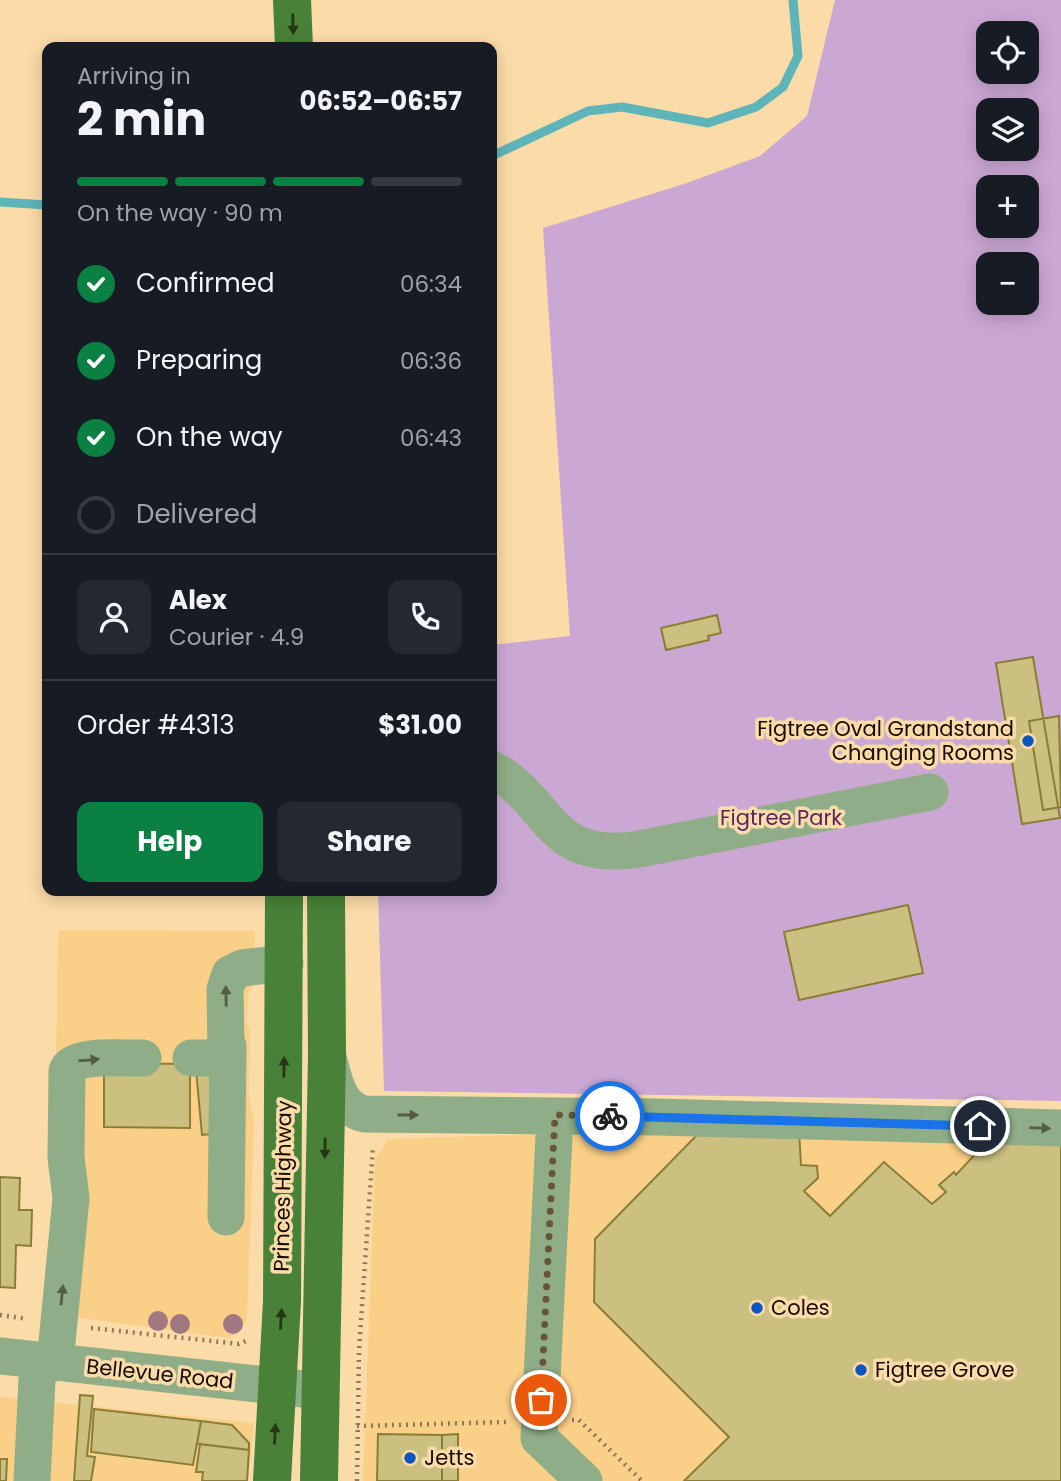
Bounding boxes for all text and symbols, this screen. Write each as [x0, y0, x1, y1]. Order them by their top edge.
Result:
one-way arrow [287, 13, 299, 35]
map controls [976, 21, 1039, 315]
button: locate [976, 21, 1039, 84]
text: Arriving in [77, 60, 191, 92]
text: 06:52–06:57 [300, 83, 462, 119]
text: 2 min [77, 87, 206, 151]
button: layers [976, 98, 1039, 161]
button: + [976, 175, 1039, 238]
text: On the way · 90 m [77, 197, 283, 229]
button: − [976, 252, 1039, 315]
icon: check [77, 265, 115, 303]
text: Confirmed [136, 265, 274, 301]
text: 06:34 [400, 268, 462, 300]
icon: check [77, 342, 115, 380]
text: Preparing [136, 342, 262, 378]
text: 06:36 [400, 345, 462, 377]
icon: check [77, 419, 115, 457]
text: On the way [136, 419, 283, 455]
text: 06:43 [400, 422, 462, 454]
text: Delivered [136, 496, 257, 532]
button: person [77, 580, 151, 654]
button: phone [388, 580, 462, 654]
text: Alex [169, 582, 227, 618]
text: Courier · 4.9 [169, 621, 304, 653]
text: Order #4313 [77, 707, 235, 743]
text: $31.00 [378, 707, 462, 743]
place label: Figtree Oval Grandstand Changing Rooms [757, 714, 1014, 767]
marker: Figtree Oval Grandstand Changing Rooms [1020, 733, 1036, 749]
button: Help [77, 802, 263, 882]
button: Share [277, 802, 462, 882]
park label: Figtree Park [720, 803, 842, 832]
one-way arrow [220, 985, 232, 1007]
one-way arrow [78, 1054, 100, 1065]
one-way arrow [278, 1056, 290, 1078]
courier [575, 1081, 645, 1151]
pin [950, 1096, 1010, 1156]
icon: bike [591, 1097, 629, 1135]
street label: Princes Highway [267, 1100, 298, 1272]
icon: home [961, 1107, 999, 1145]
one-way arrow [397, 1109, 419, 1120]
one-way arrow [1029, 1122, 1051, 1133]
one-way arrow [320, 1137, 331, 1159]
one-way arrow [57, 1283, 68, 1305]
place label: Coles [771, 1293, 830, 1322]
marker: Coles [749, 1300, 765, 1316]
one-way arrow [275, 1308, 286, 1330]
street label: Bellevue Road [85, 1351, 235, 1396]
place label: Figtree Grove [875, 1355, 1014, 1384]
marker: Figtree Grove [853, 1362, 869, 1378]
pin [511, 1370, 571, 1430]
icon: bag [522, 1381, 560, 1419]
one-way arrow [269, 1423, 280, 1445]
place label: Jetts [424, 1443, 474, 1472]
marker: Jetts [402, 1450, 418, 1466]

